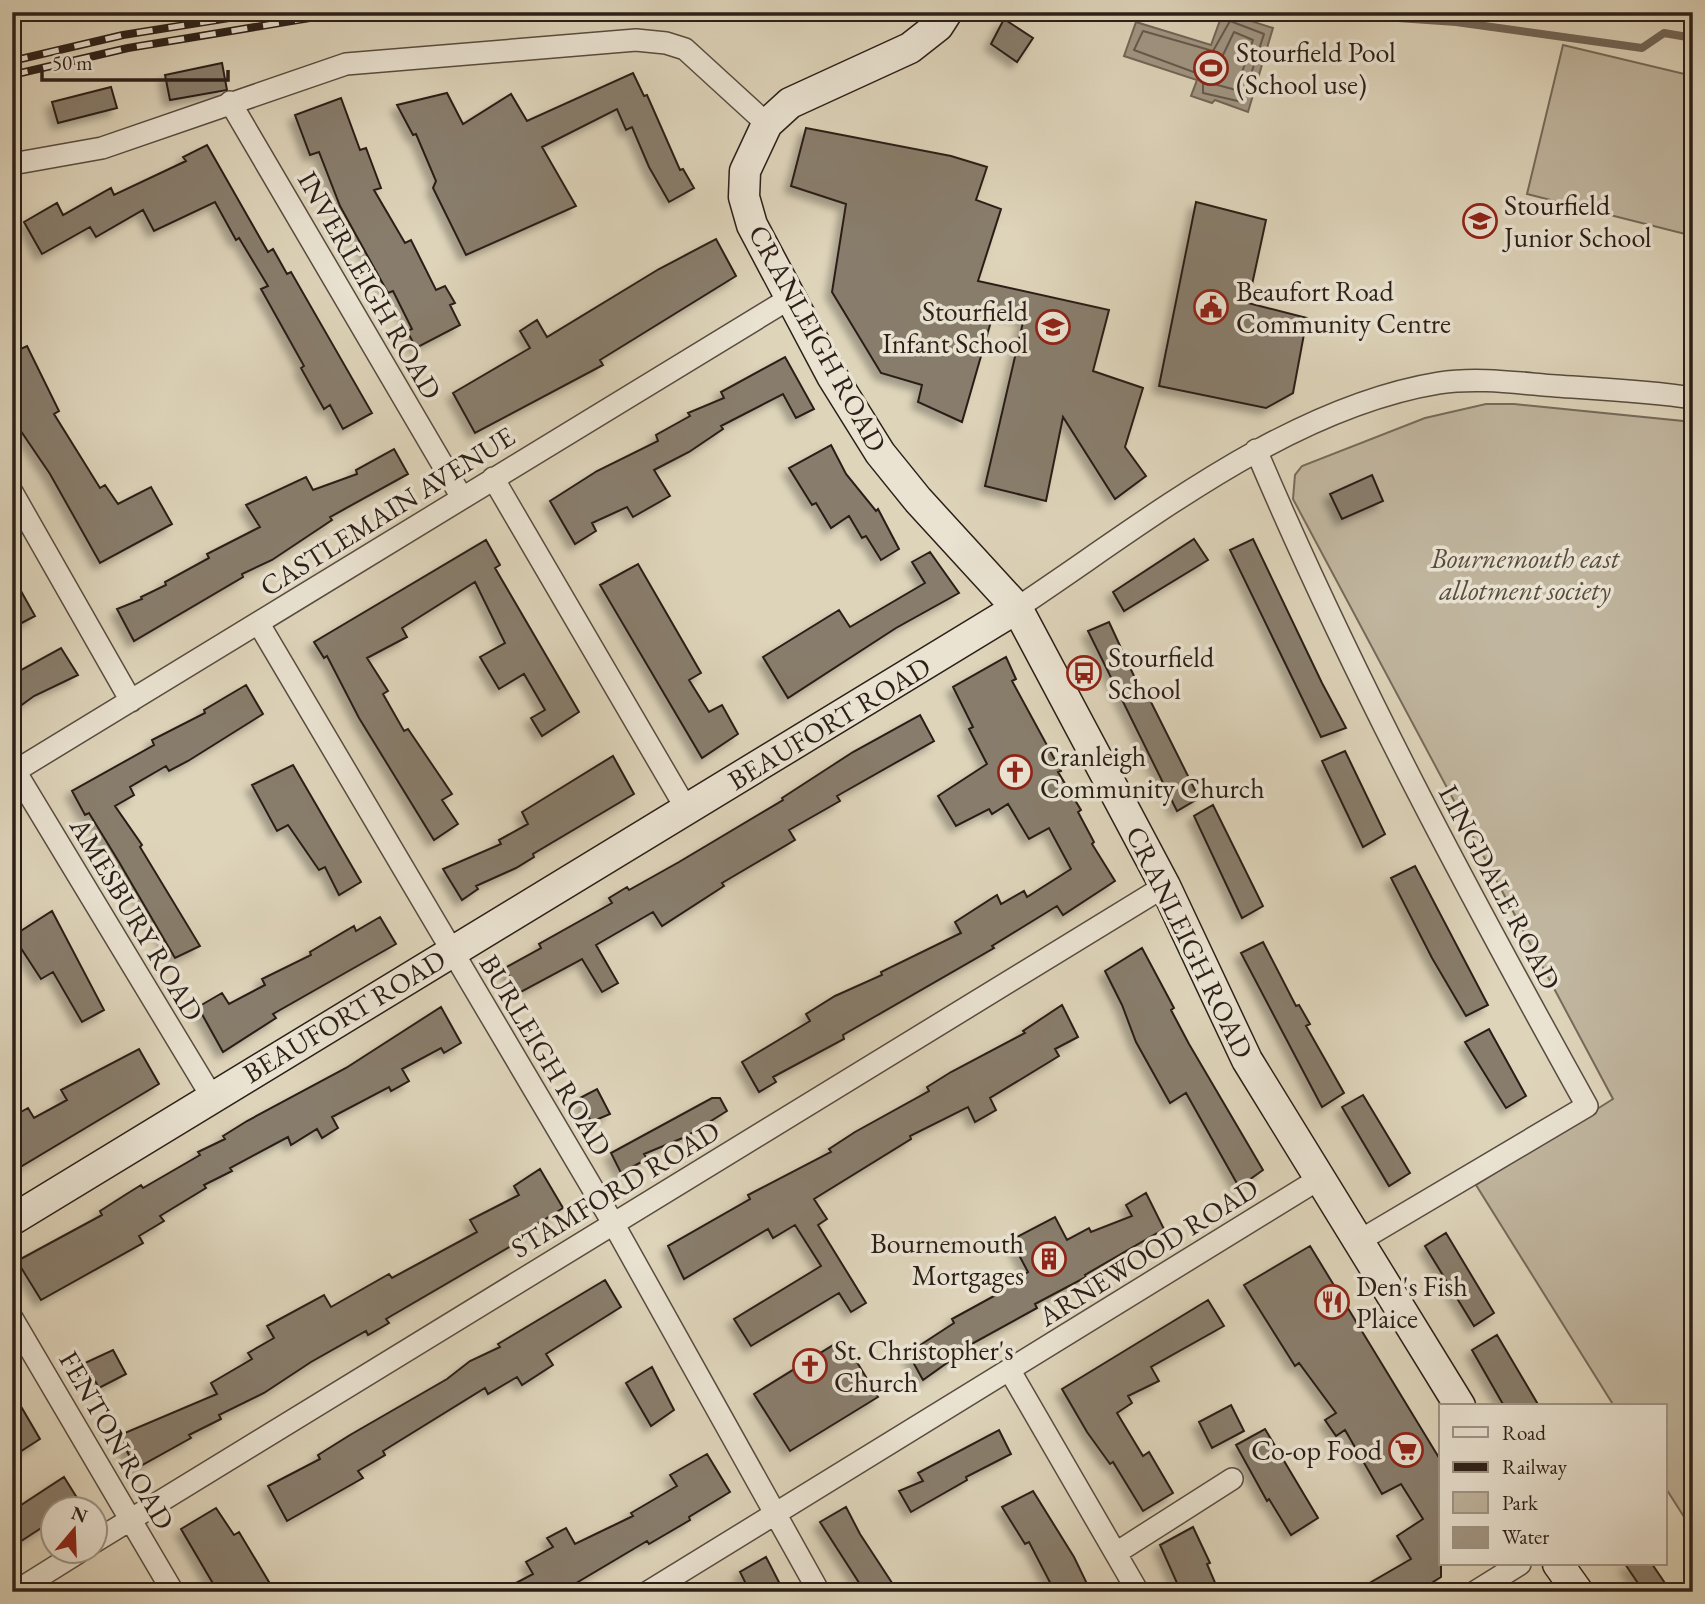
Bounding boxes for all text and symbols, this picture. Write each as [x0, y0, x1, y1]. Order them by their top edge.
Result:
place label: Stourfield Pool (School use) [1236, 34, 1396, 102]
scale bar [42, 38, 228, 82]
text: 50 m [52, 49, 93, 76]
sports icon: Stourfield Pool (School use) [1192, 49, 1230, 87]
street label: INVERLEIGH ROAD [290, 164, 450, 406]
place label: Stourfield Junior School [1502, 187, 1652, 255]
school or university icon: Stourfield Junior School [1461, 202, 1499, 240]
street label: CRANLEIGH ROAD [741, 218, 895, 458]
place label: Beaufort Road Community Centre [1236, 273, 1451, 341]
public building icon: Beaufort Road Community Centre [1192, 288, 1230, 326]
place label: Stourfield Infant School [882, 293, 1029, 361]
school or university icon: Stourfield Infant School [1034, 308, 1072, 346]
street label: CASTLEMAIN AVENUE [253, 418, 521, 604]
park label: Bournemouth east allotment society [1430, 540, 1621, 608]
place label: Stourfield School [1108, 639, 1215, 707]
street label: BEAUFORT ROAD [721, 648, 937, 798]
bus stop icon: Stourfield School [1065, 654, 1103, 692]
place label: Cranleigh Community Church [1040, 738, 1265, 806]
church icon: Cranleigh Community Church [996, 753, 1034, 791]
street label: LINGDALE ROAD [1431, 778, 1569, 996]
street label: AMESBURY ROAD [62, 810, 212, 1027]
street label: CRANLEIGH ROAD [1118, 820, 1262, 1064]
street label: BEAUFORT ROAD [236, 941, 452, 1091]
street label: BURLEIGH ROAD [472, 948, 620, 1162]
street label: STAMFORD ROAD [504, 1112, 726, 1266]
street label: ARNEWOOD ROAD [1031, 1170, 1265, 1335]
place label: Bournemouth Mortgages [870, 1225, 1024, 1293]
building icon: Bournemouth Mortgages [1030, 1240, 1068, 1278]
place label: Den's Fish Plaice [1356, 1268, 1468, 1336]
restaurant icon: Den's Fish Plaice [1313, 1283, 1351, 1321]
place label: St. Christopher's Church [834, 1332, 1014, 1400]
street label: FENTON ROAD [52, 1345, 182, 1535]
church icon: St. Christopher's Church [791, 1347, 829, 1385]
legend [1439, 1404, 1666, 1566]
text: Road [1502, 1419, 1546, 1446]
supermarket icon: Co-op Food [1387, 1431, 1425, 1469]
place label: Co-op Food [1251, 1432, 1383, 1468]
text: Railway [1502, 1453, 1568, 1480]
text: Park [1502, 1489, 1539, 1516]
north arrow [38, 1496, 108, 1566]
text: Water [1502, 1523, 1549, 1550]

